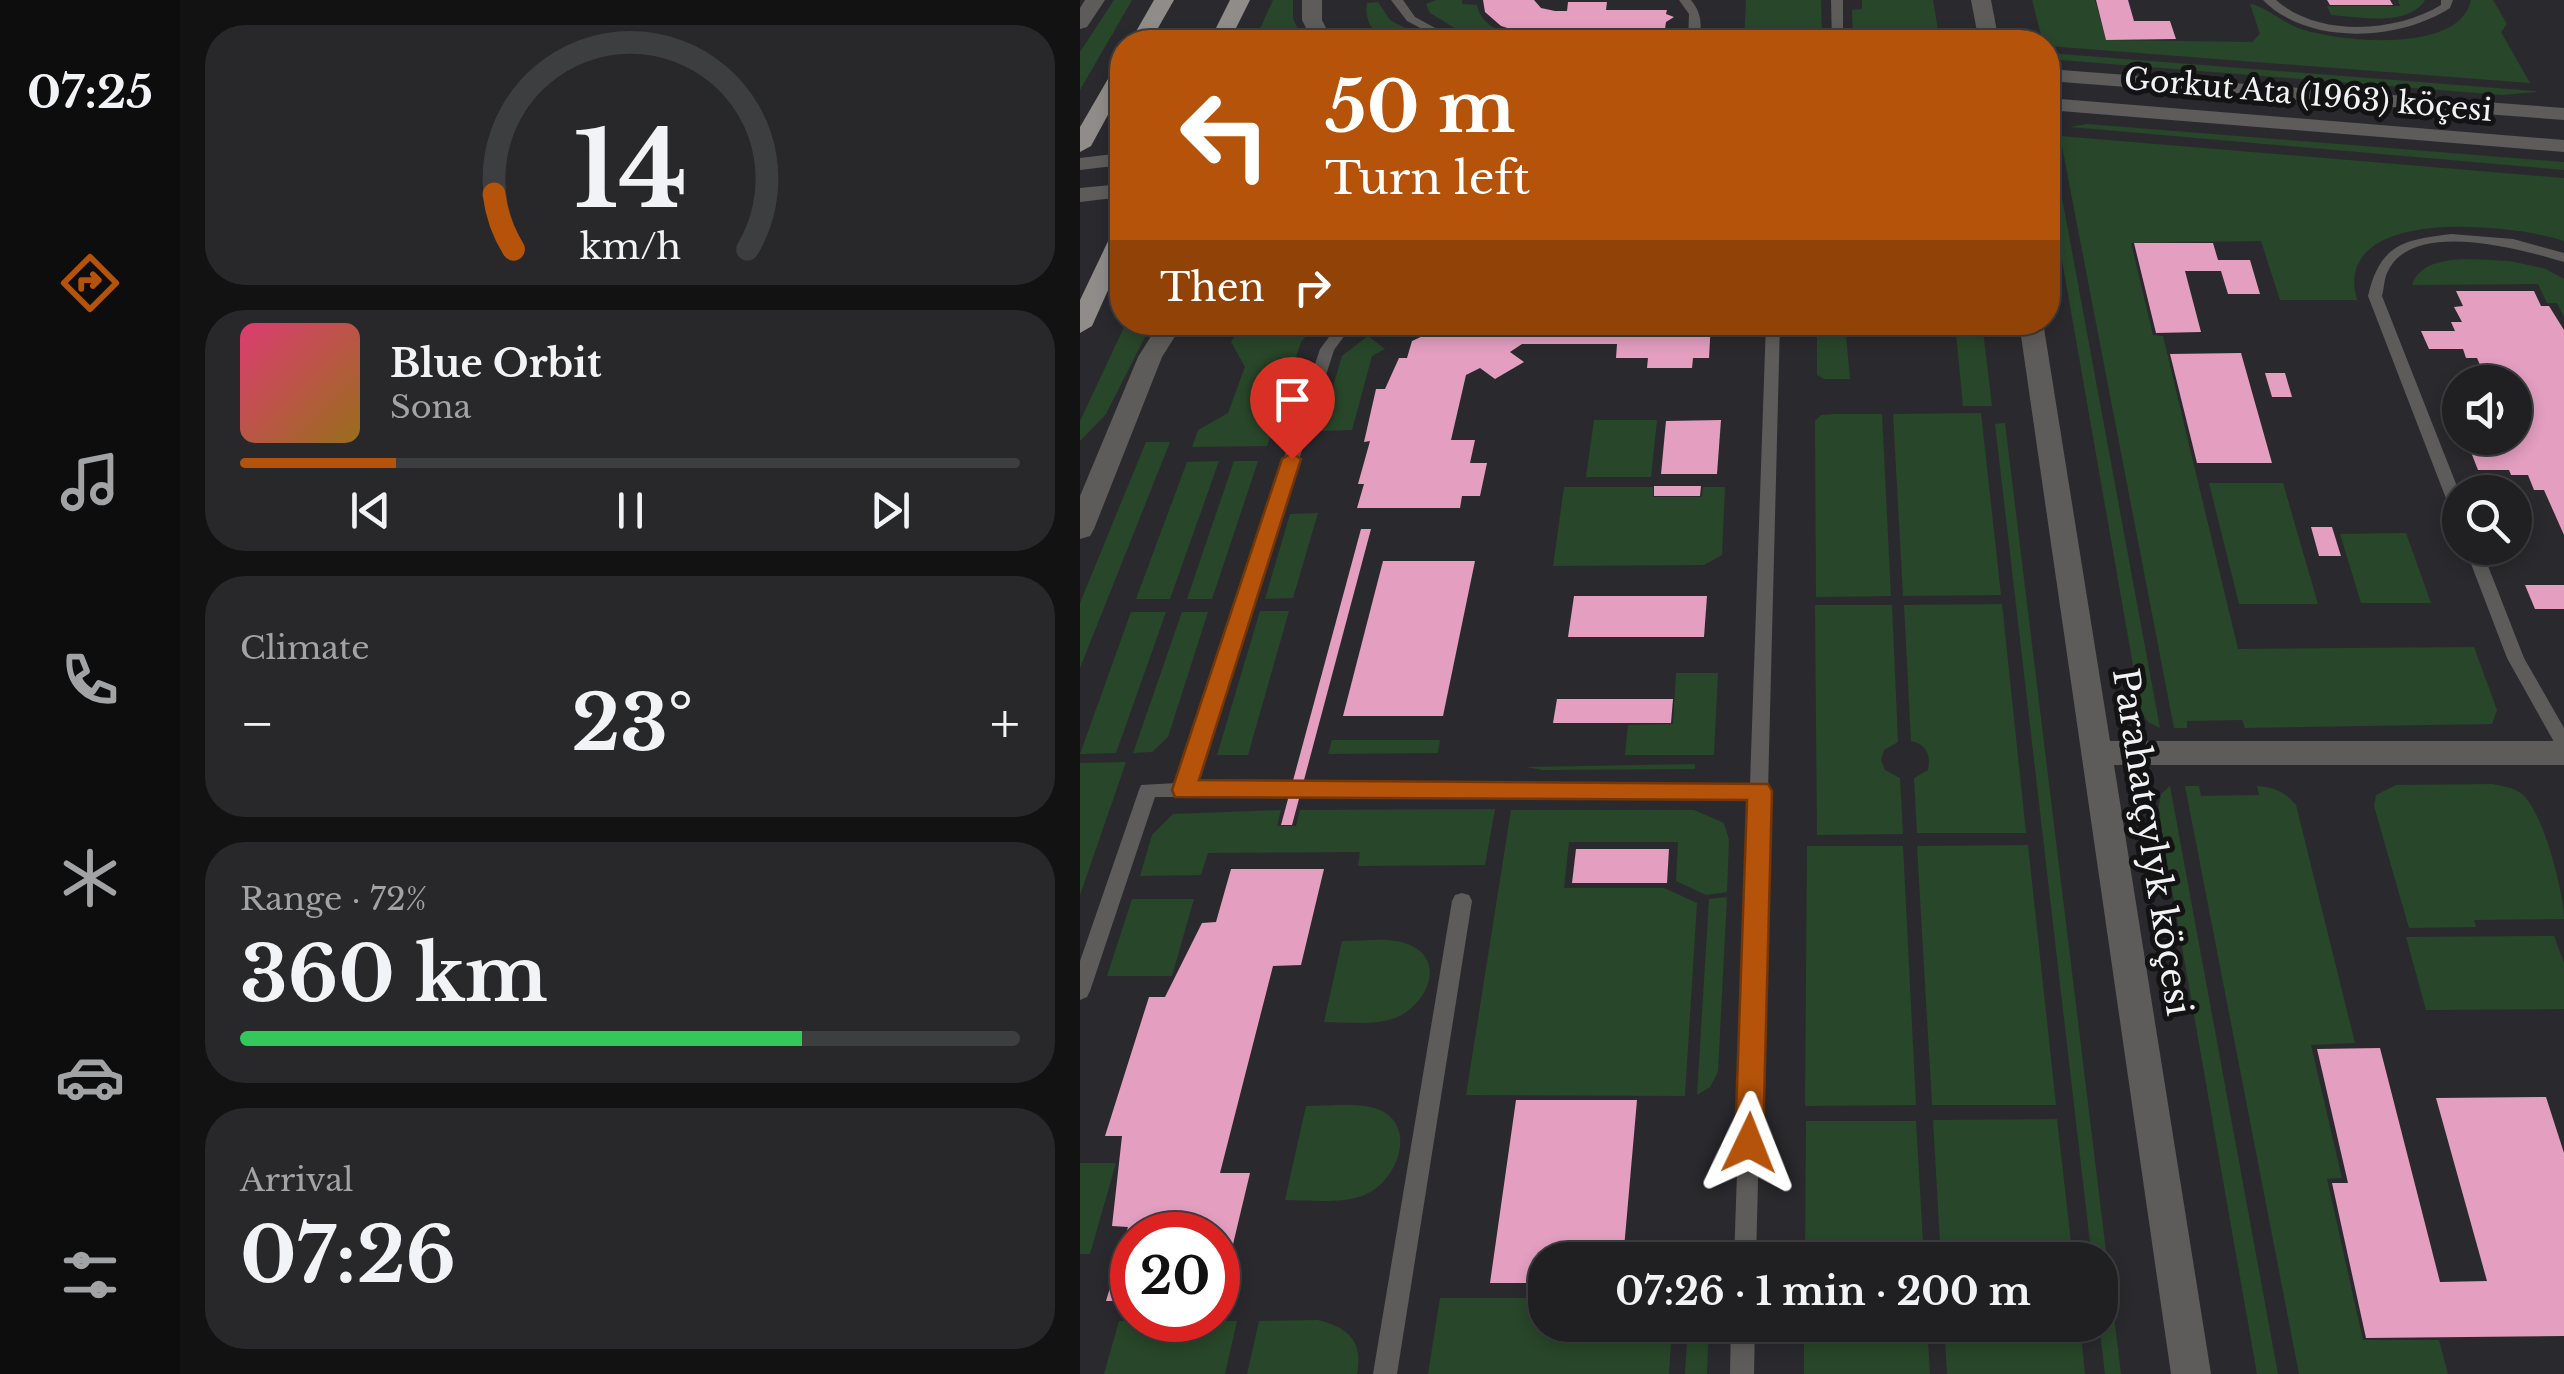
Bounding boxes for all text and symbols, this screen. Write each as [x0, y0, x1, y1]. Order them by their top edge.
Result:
street label: Gorkut Ata (1963) köçesi [2122, 60, 2494, 129]
text: 07:25 [27, 64, 153, 120]
text: 50 m [1325, 64, 1516, 151]
icon: left [1160, 70, 1290, 200]
text: 14 [573, 106, 687, 235]
text: Turn left [1325, 150, 1530, 206]
text: km/h [579, 224, 681, 269]
icon: directions [55, 248, 125, 318]
icon: right [1285, 260, 1340, 315]
text: Then [1160, 264, 1265, 311]
text: Blue Orbit [390, 340, 601, 387]
pin [1250, 357, 1335, 460]
map controls [2442, 365, 2532, 565]
button: sound [2442, 365, 2532, 455]
icon: arrive [1265, 372, 1320, 427]
text: Sona [390, 387, 471, 427]
icon: music [55, 447, 125, 517]
button: search [2442, 475, 2532, 565]
icon: previous [343, 483, 398, 538]
icon: pause [603, 483, 658, 538]
icon: next [863, 483, 918, 538]
text: Climate [240, 628, 369, 668]
icon: phone [55, 645, 125, 715]
street label: Parahatçylyk köçesi [2104, 665, 2201, 1019]
text: 23° [571, 677, 693, 770]
text: − [240, 690, 275, 758]
text: + [990, 690, 1020, 758]
icon: climate [55, 843, 125, 913]
text: Range · 72% [240, 879, 427, 919]
text: 360 km [240, 928, 548, 1021]
icon: car [55, 1042, 125, 1112]
position arrow [1697, 1091, 1801, 1195]
text: Arrival [240, 1160, 353, 1200]
text: 07:26 [240, 1209, 456, 1302]
speed limit sign: 20 [1110, 1212, 1240, 1342]
icon: filters [55, 1240, 125, 1310]
text: 07:26 · 1 min · 200 m [1615, 1268, 2031, 1315]

